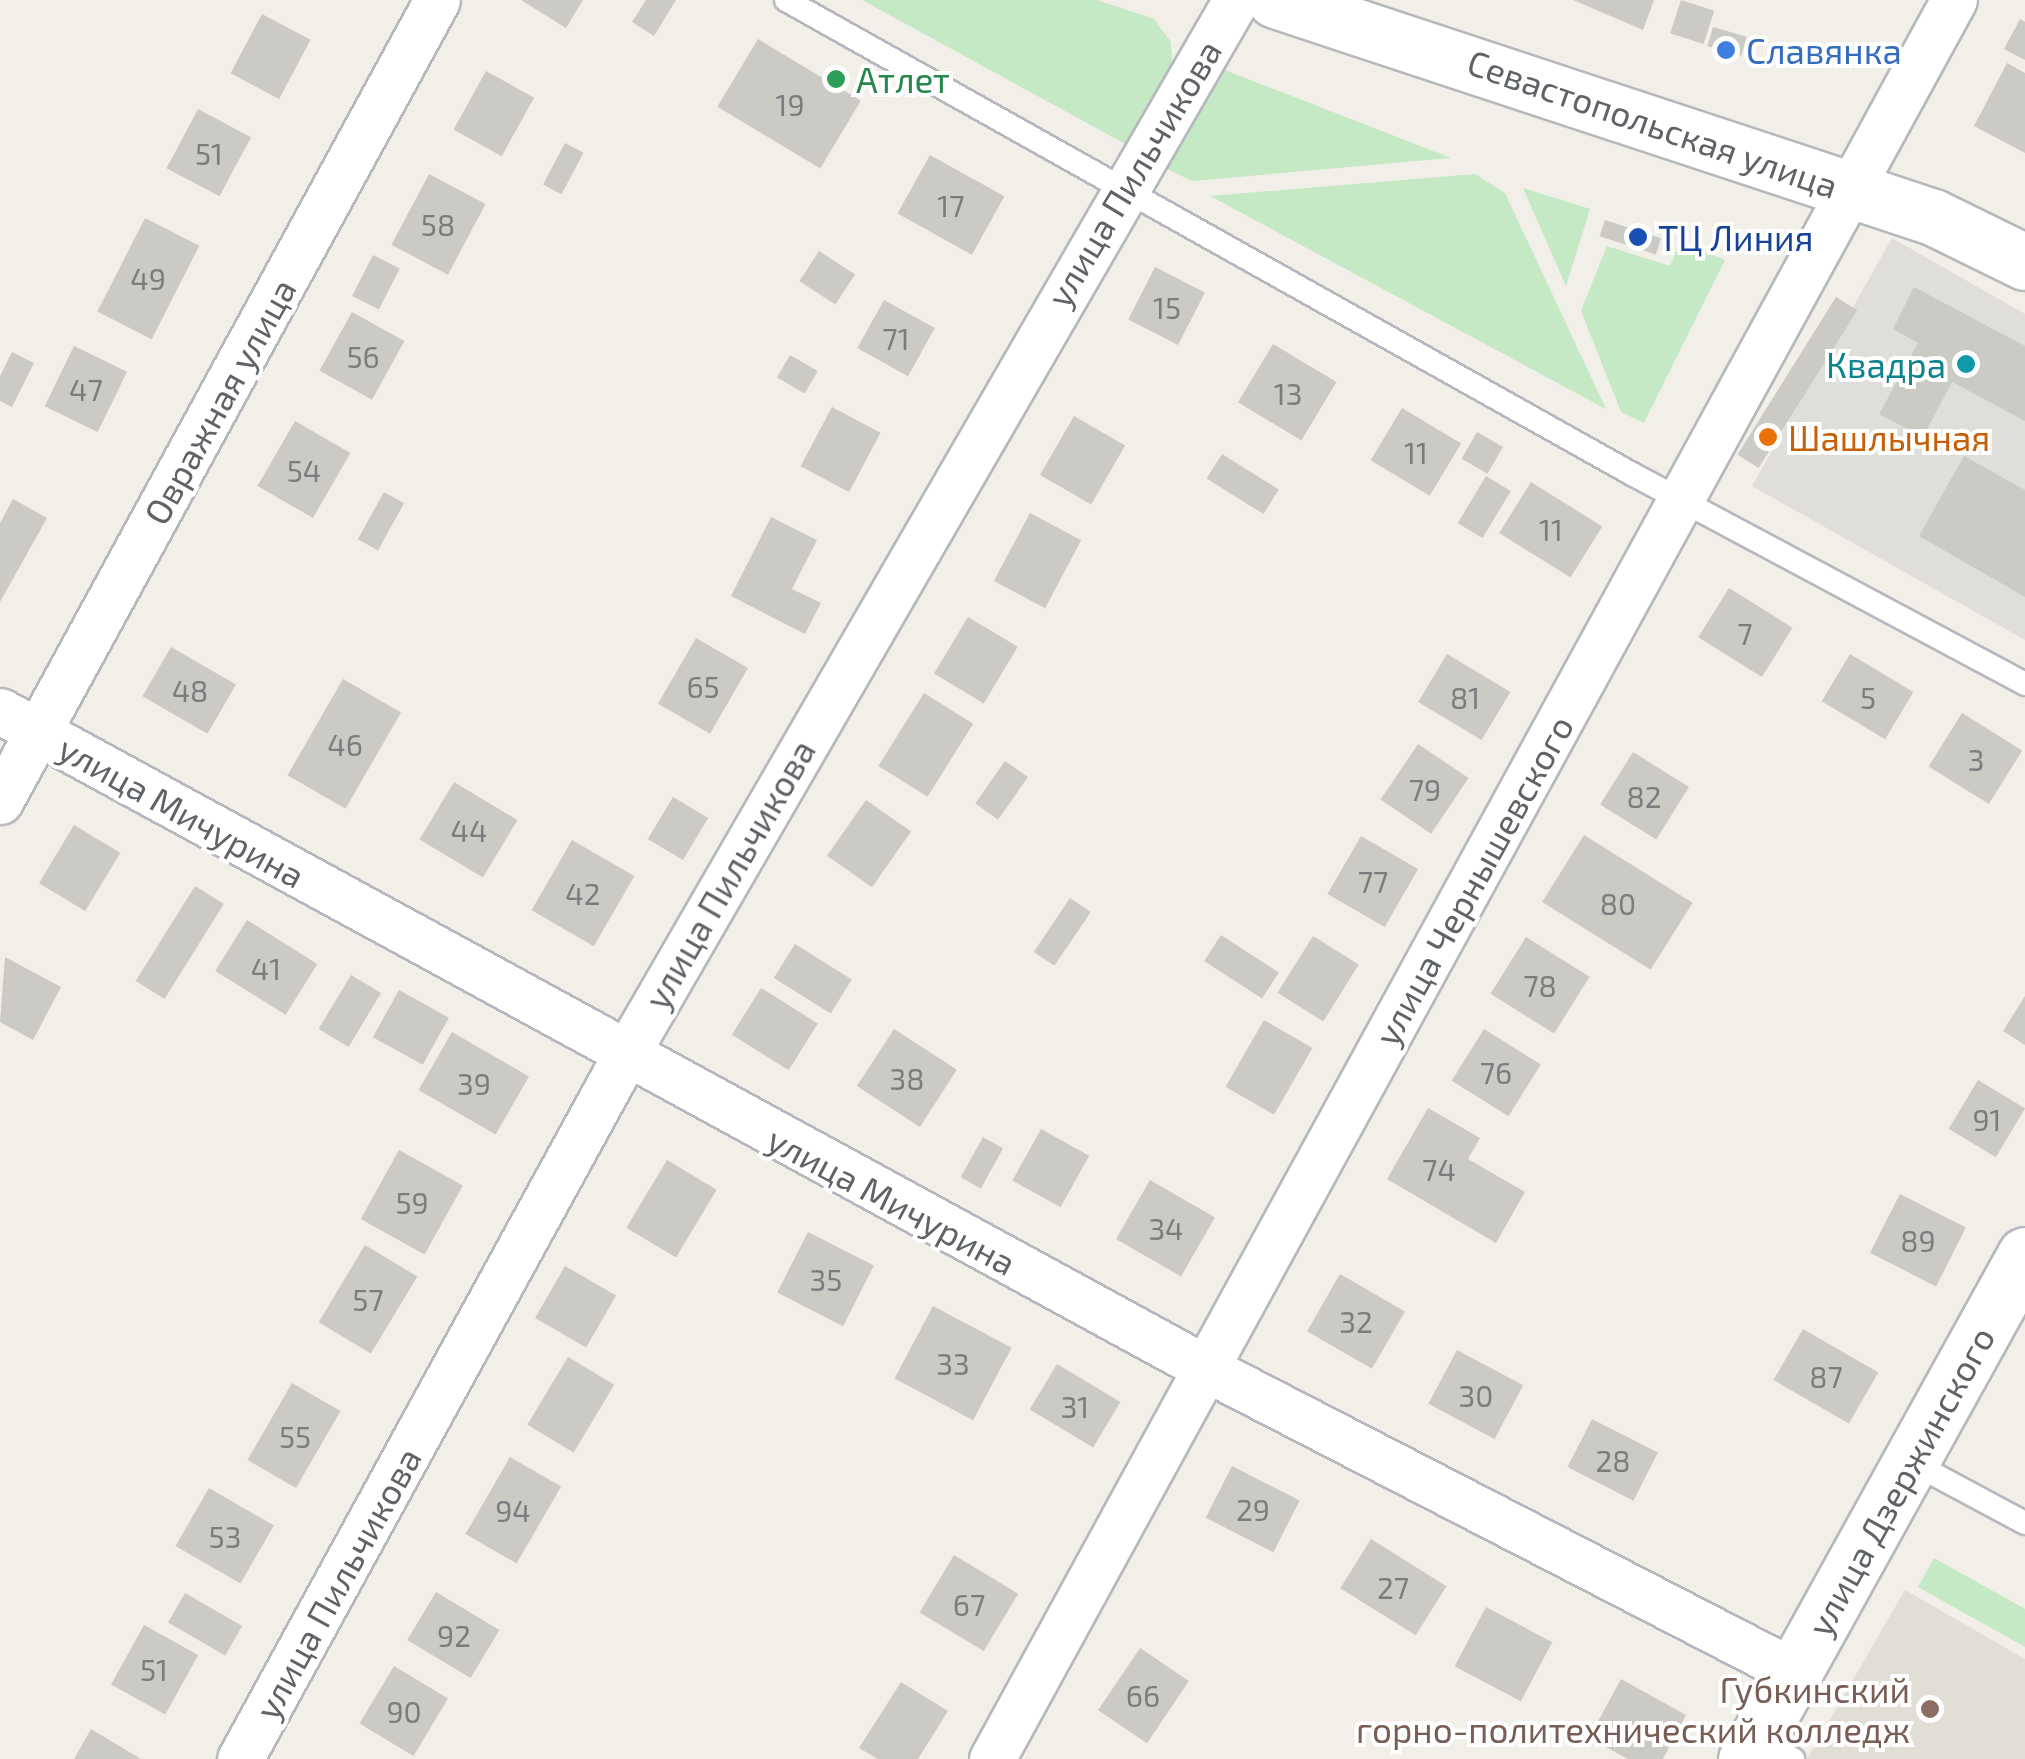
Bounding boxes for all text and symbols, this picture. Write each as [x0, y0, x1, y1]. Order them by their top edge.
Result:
place label: Славянка [1746, 29, 1902, 71]
street label: улица Пильчикова [1037, 32, 1229, 314]
marker: Славянка [1715, 39, 1737, 61]
street label: Севастопольская улица [1462, 40, 1844, 206]
place label: Атлет [856, 58, 950, 100]
marker: Атлет [825, 68, 847, 90]
house number: 19 [775, 86, 805, 122]
house number: 51 [195, 135, 223, 171]
house number: 17 [937, 187, 965, 223]
house number: 58 [421, 206, 455, 242]
place label: ТЦ Линия [1658, 216, 1814, 258]
marker: ТЦ Линия [1627, 226, 1649, 248]
house number: 49 [130, 260, 166, 296]
street label: Овражная улица [134, 271, 304, 531]
house number: 15 [1153, 289, 1181, 325]
house number: 71 [882, 320, 910, 356]
house number: 56 [346, 338, 380, 374]
place label: Квадра [1826, 343, 1946, 385]
marker: Квадра [1955, 353, 1977, 375]
house number: 47 [69, 371, 103, 407]
house number: 13 [1274, 375, 1302, 411]
place label: Шашлычная [1788, 416, 1990, 458]
marker: Шашлычная [1757, 426, 1779, 448]
house number: 11 [1404, 434, 1428, 470]
house number: 54 [287, 452, 321, 488]
house number: 11 [1539, 511, 1563, 547]
house number: 7 [1737, 615, 1753, 651]
house number: 65 [686, 668, 720, 704]
house number: 48 [172, 672, 208, 708]
house number: 81 [1450, 679, 1480, 715]
house number: 5 [1860, 679, 1876, 715]
street label: улица Чернышевского [1365, 708, 1581, 1052]
street label: улица Мичурина [52, 726, 312, 896]
house number: 46 [327, 726, 363, 762]
street label: улица Пильчикова [635, 732, 823, 1016]
house number: 3 [1968, 741, 1984, 777]
house number: 79 [1409, 771, 1441, 807]
house number: 82 [1626, 778, 1662, 814]
house number: 44 [451, 812, 487, 848]
house number: 77 [1358, 863, 1388, 899]
house number: 42 [565, 875, 601, 911]
house number: 80 [1600, 885, 1636, 921]
house number: 41 [251, 950, 281, 986]
house number: 78 [1523, 967, 1557, 1003]
house number: 76 [1480, 1054, 1512, 1090]
house number: 38 [890, 1060, 924, 1096]
house number: 39 [457, 1065, 491, 1101]
house number: 91 [1972, 1101, 2002, 1137]
street label: улица Мичурина [761, 1117, 1023, 1283]
house number: 74 [1422, 1151, 1456, 1187]
house number: 59 [395, 1184, 429, 1220]
house number: 34 [1148, 1210, 1184, 1246]
house number: 89 [1900, 1222, 1936, 1258]
house number: 35 [810, 1261, 842, 1297]
house number: 57 [352, 1281, 384, 1317]
house number: 32 [1339, 1303, 1373, 1339]
street label: улица Дзержинского [1798, 1319, 2002, 1643]
house number: 33 [936, 1345, 970, 1381]
house number: 87 [1809, 1358, 1843, 1394]
house number: 30 [1459, 1377, 1493, 1413]
house number: 31 [1061, 1388, 1089, 1424]
house number: 55 [279, 1418, 311, 1454]
street label: улица Пильчикова [245, 1440, 429, 1726]
house number: 28 [1595, 1442, 1631, 1478]
house number: 29 [1236, 1491, 1270, 1527]
house number: 94 [495, 1492, 531, 1528]
house number: 53 [209, 1518, 241, 1554]
house number: 27 [1377, 1569, 1409, 1605]
house number: 67 [953, 1586, 985, 1622]
house number: 92 [437, 1617, 471, 1653]
house number: 51 [140, 1651, 168, 1687]
place label: Губкинский горно-политехнический колледж [1356, 1668, 1910, 1750]
house number: 66 [1126, 1677, 1160, 1713]
house number: 90 [386, 1693, 422, 1729]
marker: Губкинский горно-политехнический колледж [1919, 1698, 1941, 1720]

